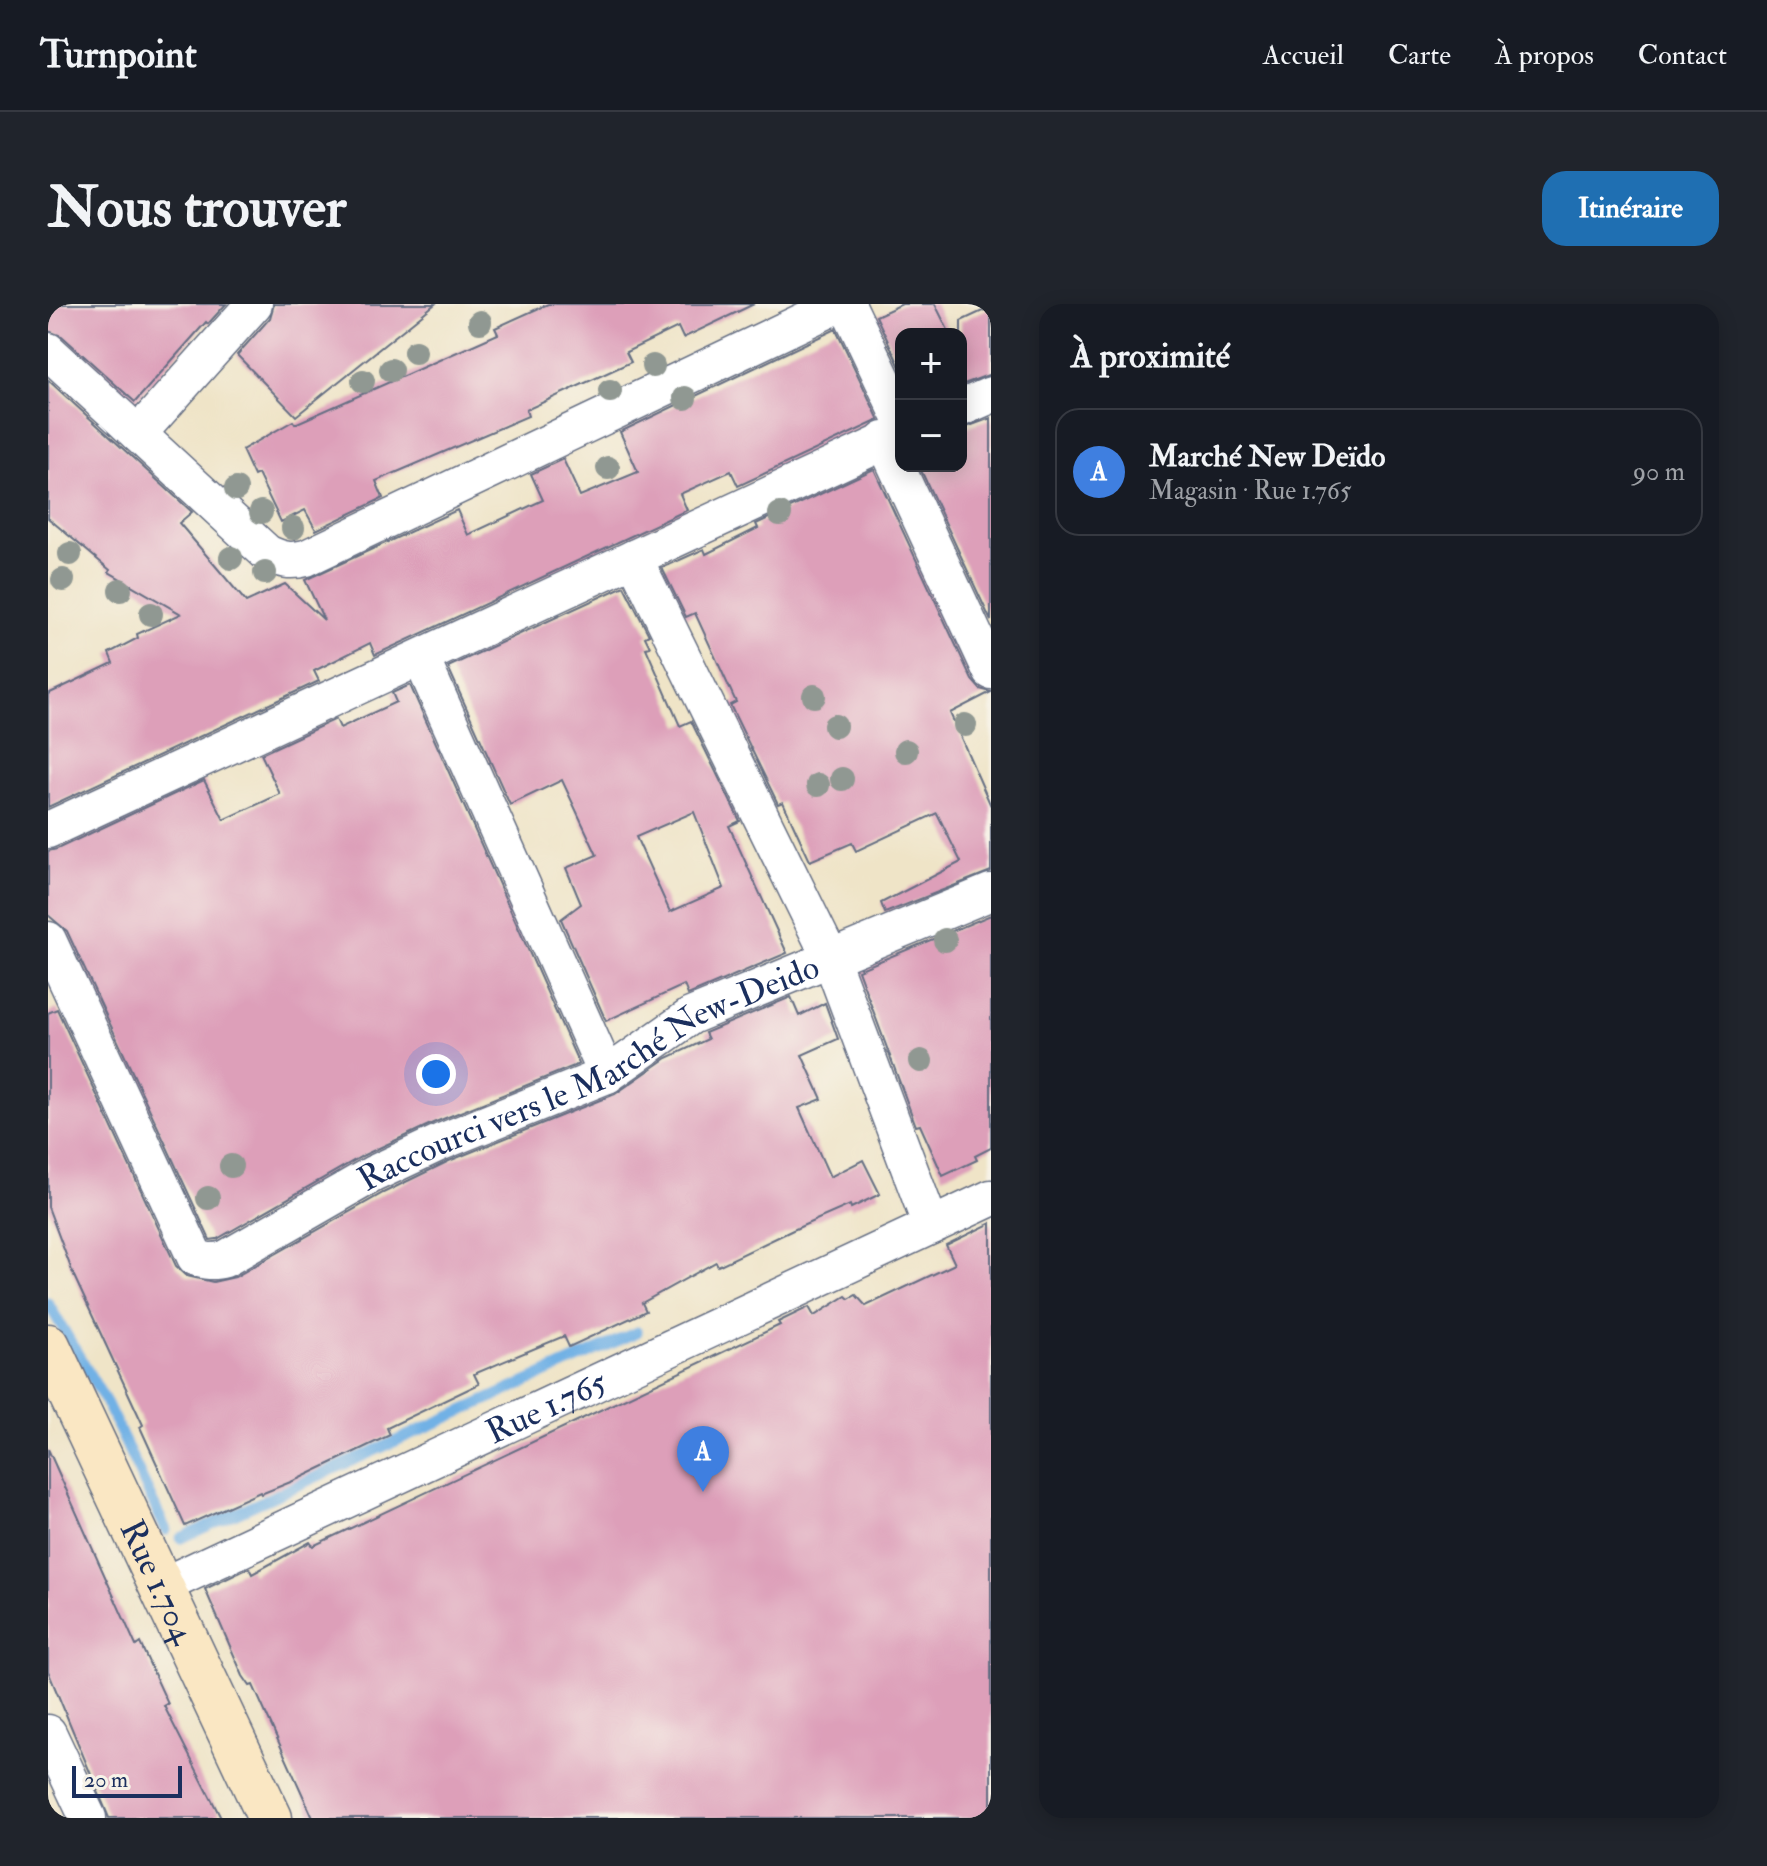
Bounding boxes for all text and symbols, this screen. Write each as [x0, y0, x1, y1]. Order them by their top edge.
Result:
text: Turnpoint [40, 31, 197, 79]
text: Accueil [1263, 38, 1344, 73]
text: Carte [1388, 38, 1451, 73]
text: À propos [1495, 38, 1594, 73]
text: Contact [1638, 38, 1727, 73]
button: Itinéraire [1542, 171, 1719, 246]
text: Nous trouver [48, 173, 346, 244]
map controls [895, 328, 967, 472]
button: + [895, 328, 967, 400]
text: À proximité [1071, 335, 1230, 378]
button: − [895, 400, 967, 472]
text: Marché New Deïdo [1149, 438, 1386, 475]
text: A [1091, 456, 1107, 488]
text: 90 m [1633, 456, 1685, 488]
text: Magasin · Rue 1.765 [1149, 475, 1351, 507]
street label: Raccourci vers le Marché New-Deido [350, 946, 825, 1201]
your location [416, 1054, 456, 1094]
street label: Rue 1.765 [480, 1361, 614, 1454]
pin: A [677, 1426, 729, 1492]
street label: Rue 1.704 [110, 1513, 205, 1652]
scale bar [72, 1762, 182, 1798]
text: 20 m [84, 1766, 128, 1794]

